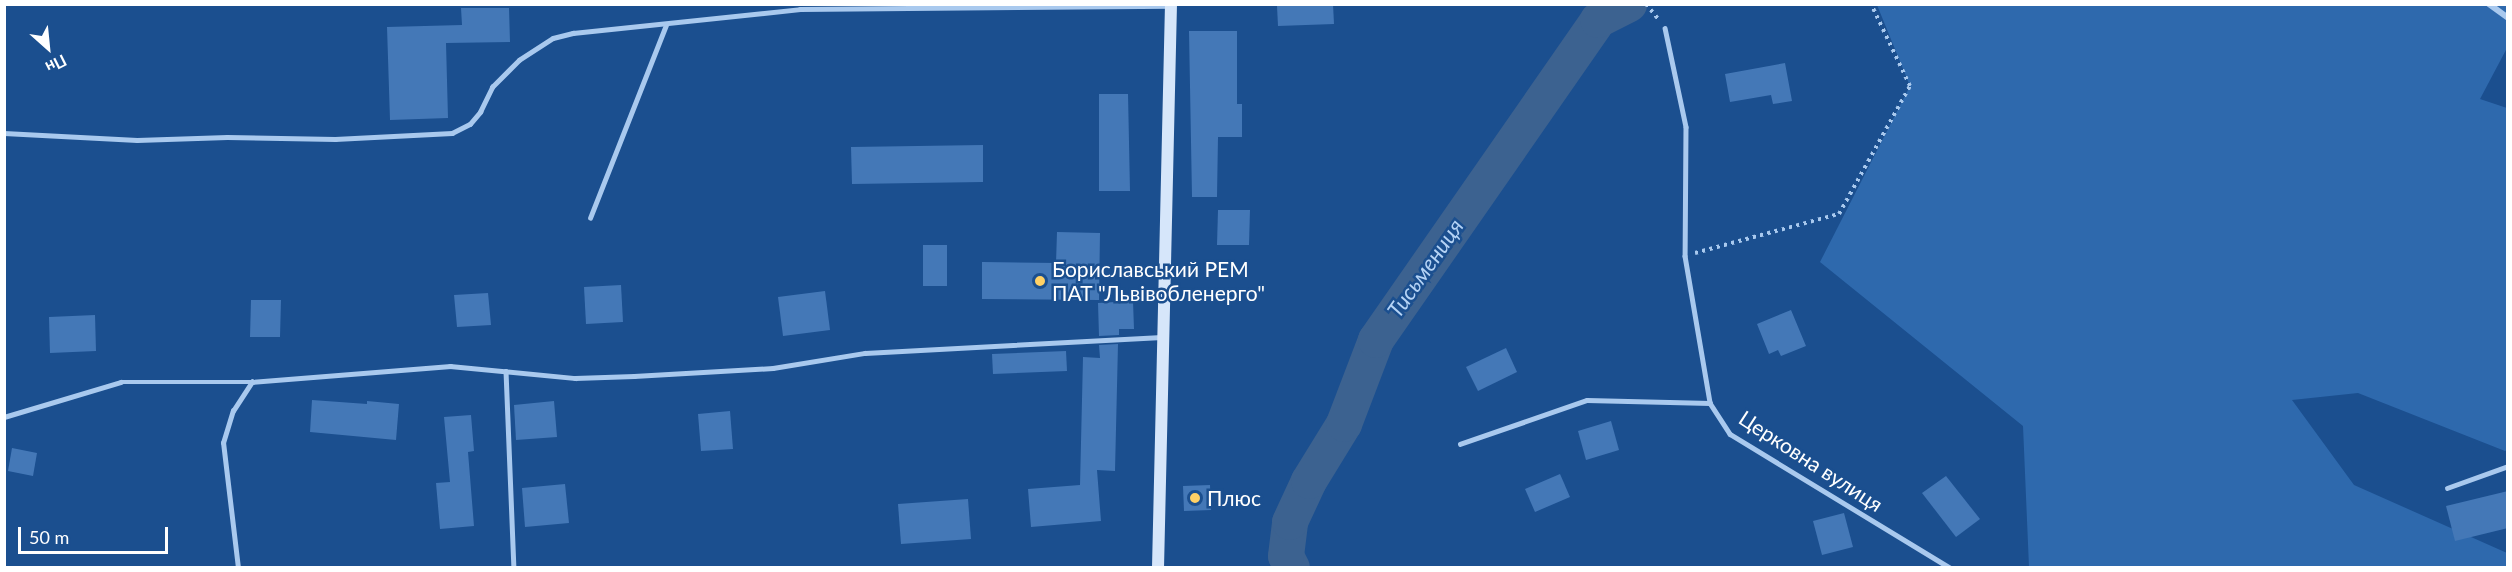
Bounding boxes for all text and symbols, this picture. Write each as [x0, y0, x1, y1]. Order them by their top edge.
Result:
north arrow [18, 18, 78, 78]
text: Пн [43, 51, 70, 78]
water label: Тисьмениця [1381, 214, 1469, 322]
place label: Бориславський РЕМ ПАТ "Львівобленерго" [1052, 256, 1265, 306]
marker: Бориславський РЕМ ПАТ "Львівобленерго" [1033, 274, 1047, 288]
street label: Церковна вулиця [1734, 405, 1888, 517]
place label: Плюс [1207, 485, 1261, 511]
marker: Плюс [1188, 491, 1202, 505]
scale bar [21, 515, 171, 553]
text: 50 m [29, 526, 69, 548]

